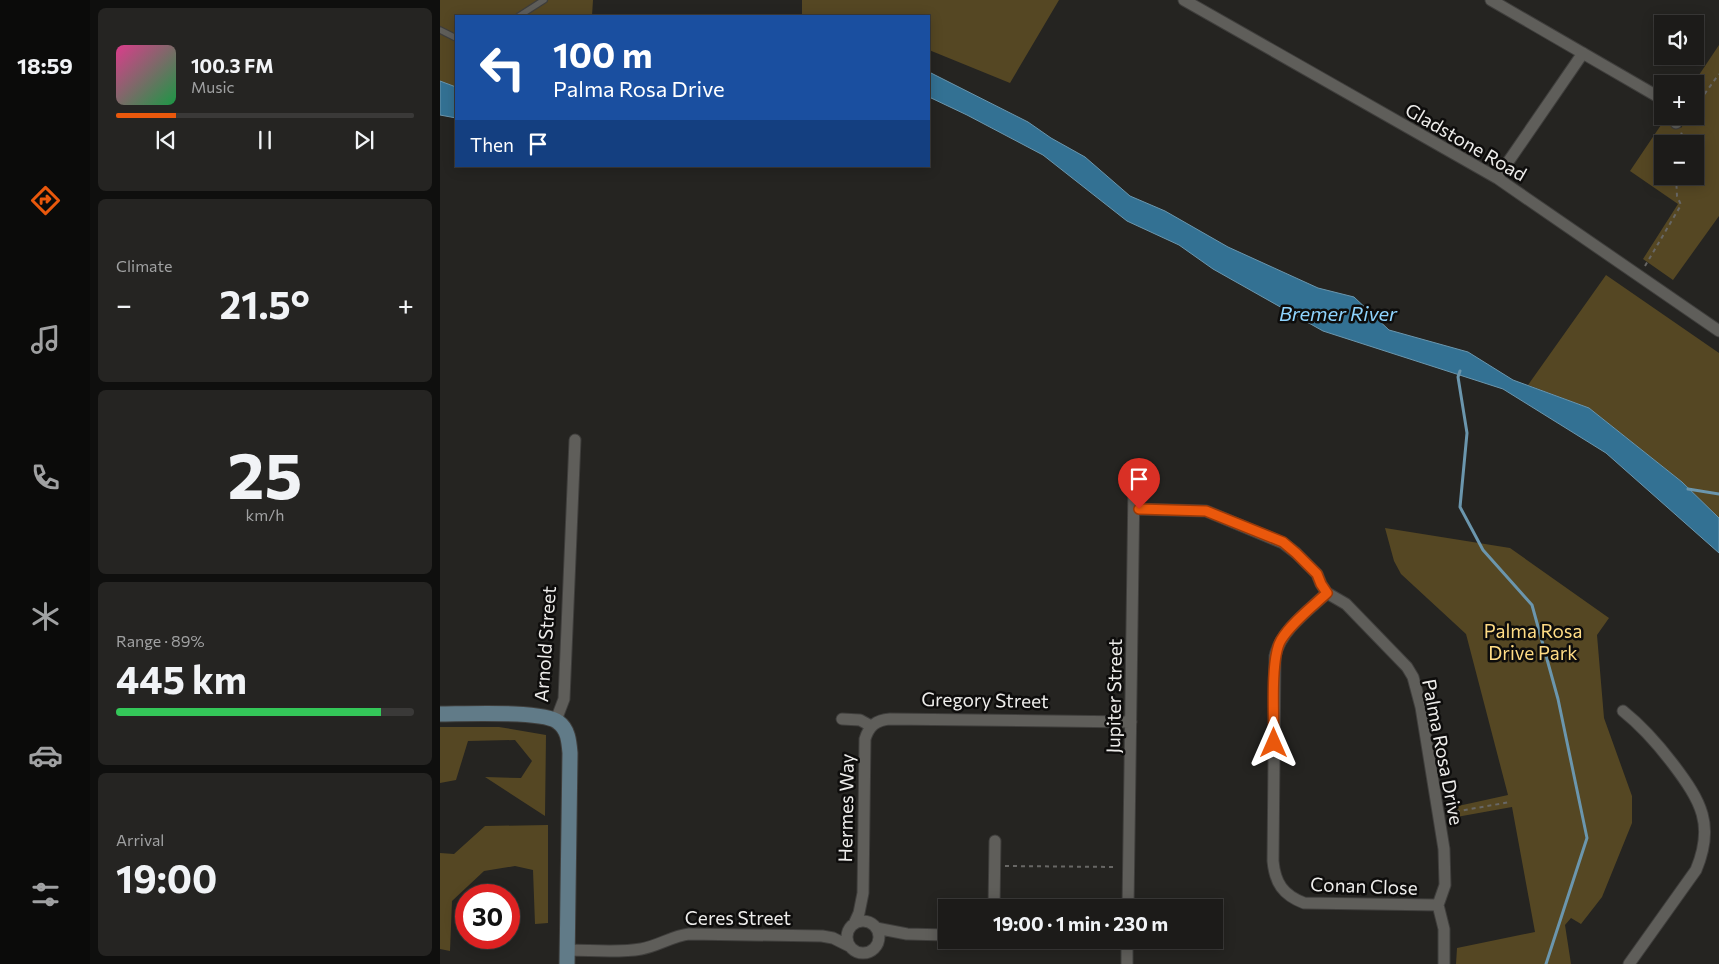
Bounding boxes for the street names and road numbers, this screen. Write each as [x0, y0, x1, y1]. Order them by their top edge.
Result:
street label: Gladstone Road [1402, 98, 1531, 186]
street label: Arnold Street [529, 585, 560, 703]
street label: Jupiter Street [1101, 638, 1126, 754]
street label: Palma Rosa Drive [1418, 677, 1469, 827]
street label: Gregory Street [921, 687, 1049, 712]
street label: Hermes Way [833, 753, 858, 863]
street label: Conan Close [1310, 872, 1418, 899]
street label: Ceres Street [685, 906, 791, 929]

